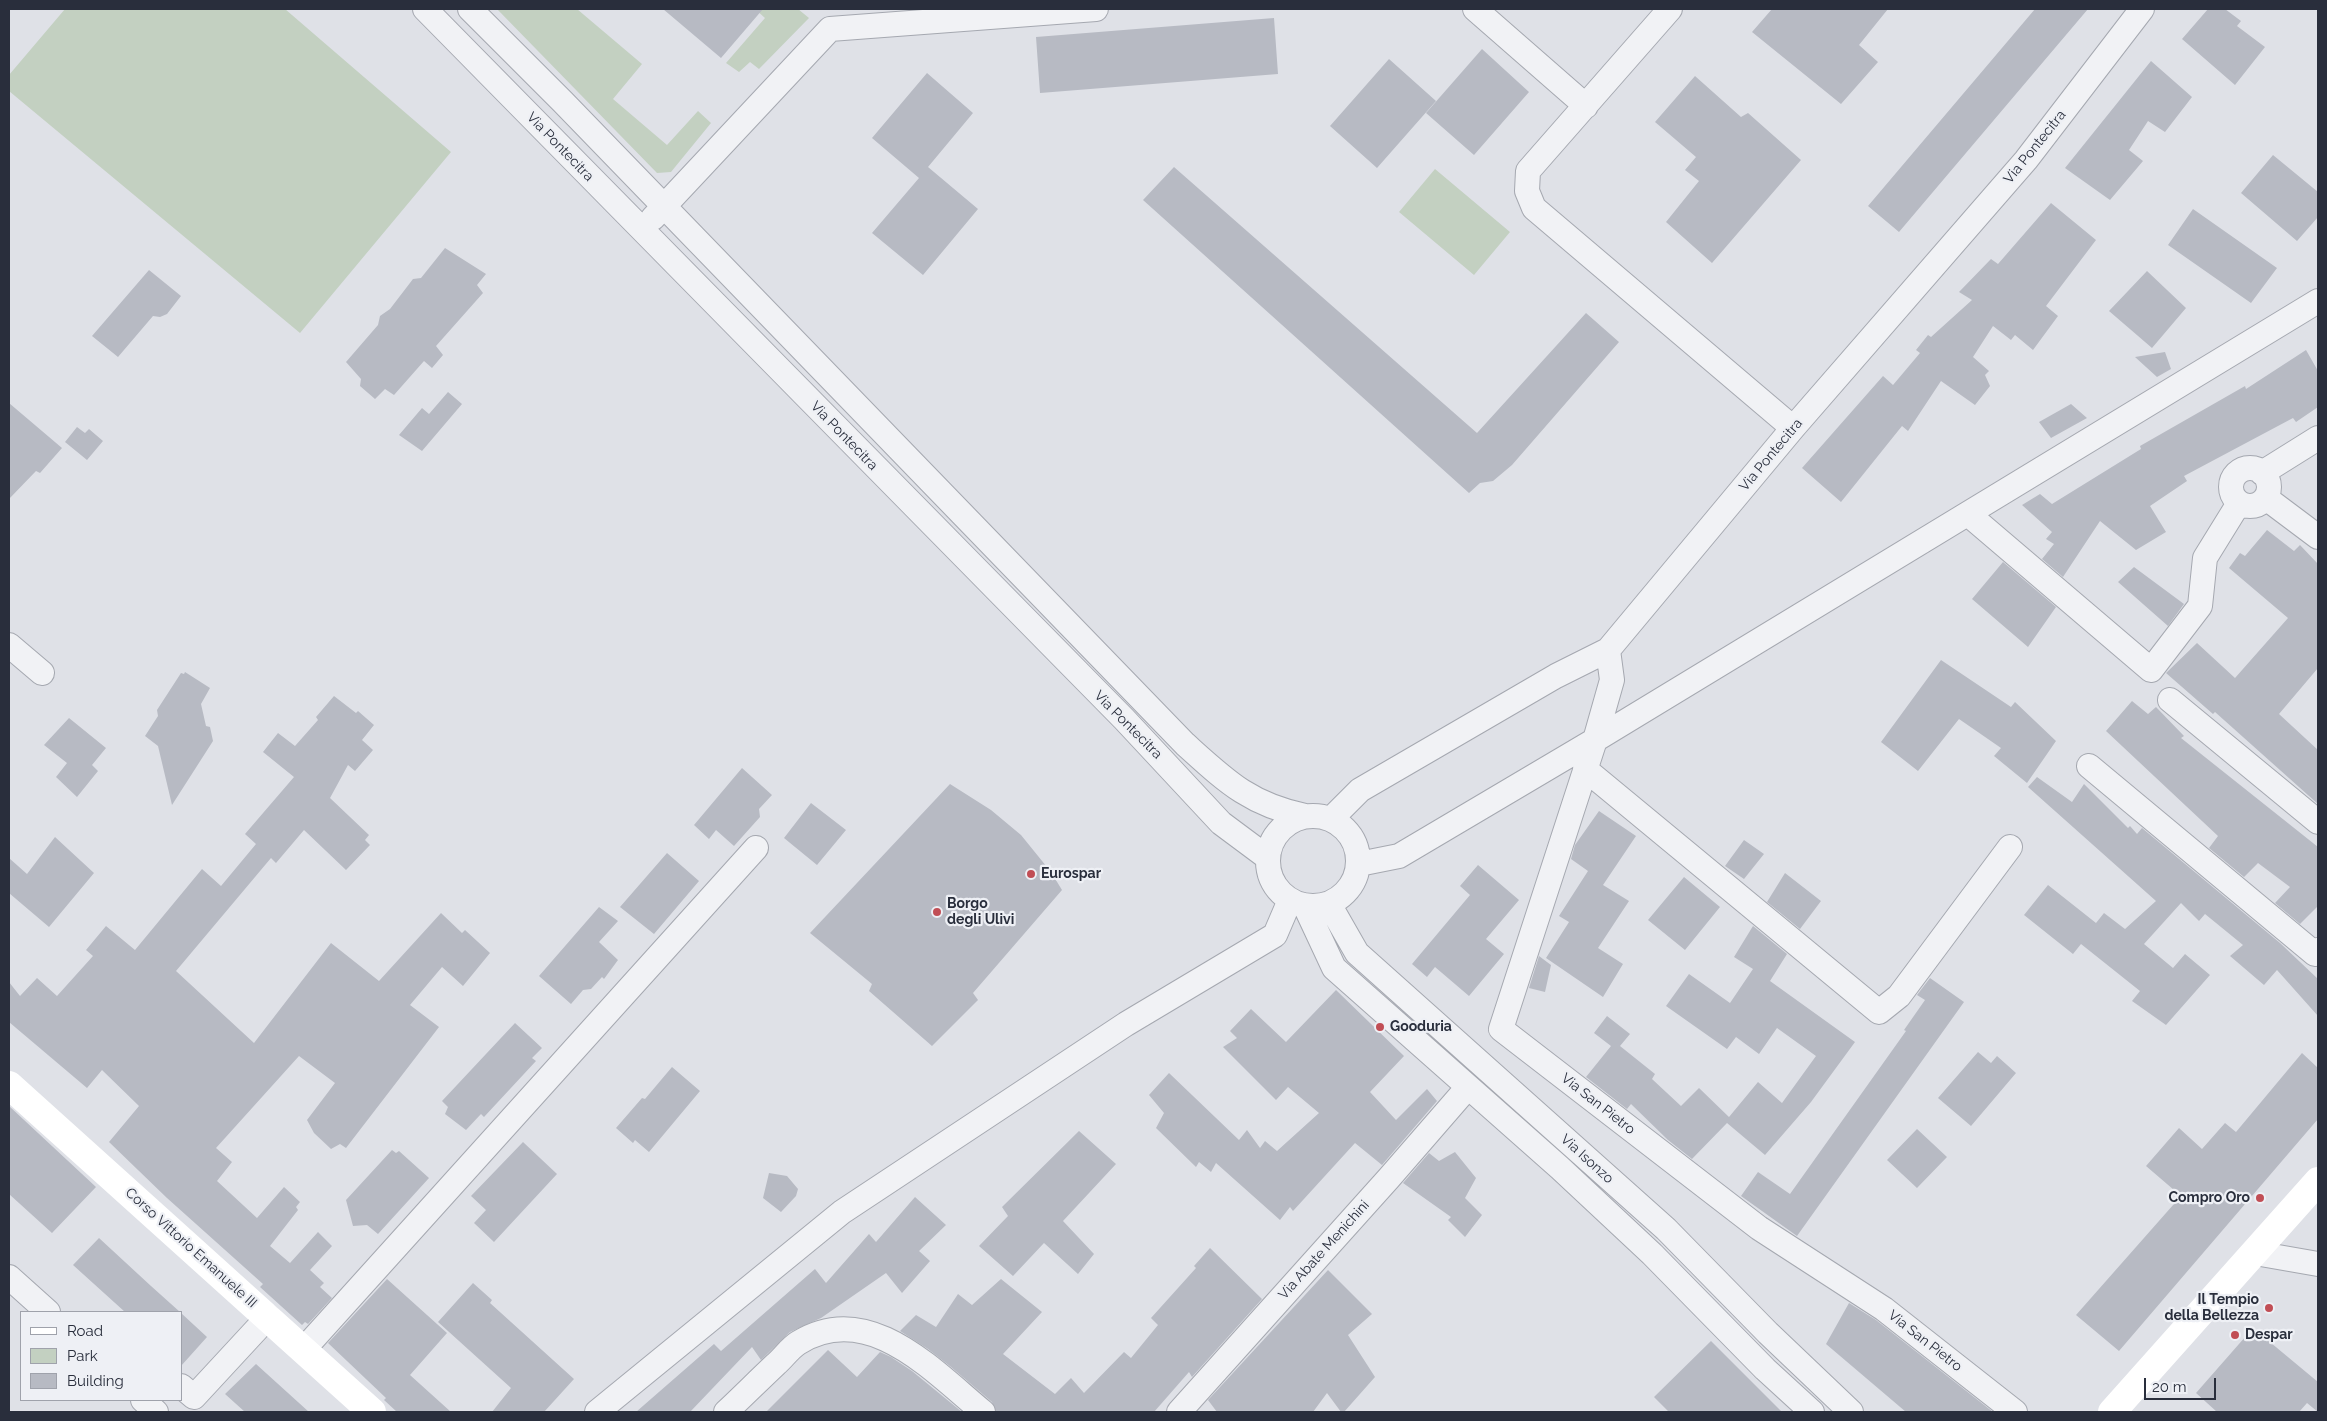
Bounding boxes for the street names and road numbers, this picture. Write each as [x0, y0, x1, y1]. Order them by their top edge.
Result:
street label: Via Pontecitra [2000, 107, 2070, 187]
street label: Via Pontecitra [523, 109, 597, 185]
street label: Via Pontecitra [807, 398, 881, 474]
street label: Via Pontecitra [1736, 415, 1806, 495]
street label: Via Pontecitra [1090, 687, 1166, 763]
street label: Via San Pietro [1558, 1070, 1638, 1138]
street label: Via Isonzo [1557, 1131, 1617, 1187]
street label: Corso Vittorio Emanuele III [122, 1184, 260, 1312]
street label: Via Abate Menichini [1275, 1197, 1373, 1303]
street label: Via San Pietro [1885, 1307, 1965, 1375]

